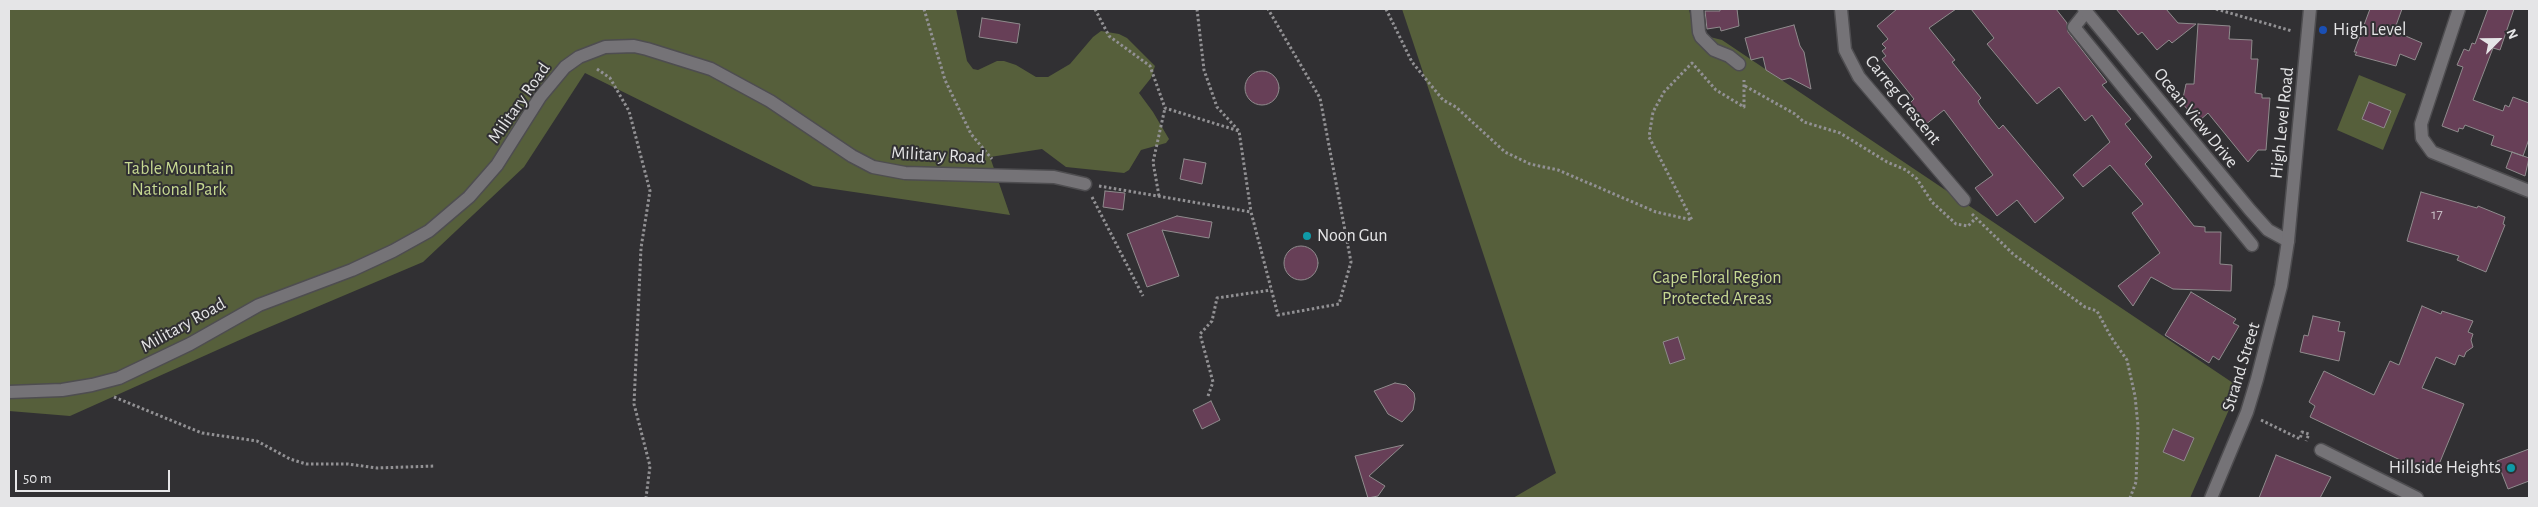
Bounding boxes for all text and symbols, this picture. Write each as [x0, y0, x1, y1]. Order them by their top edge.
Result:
north arrow [2473, 15, 2523, 65]
place label: High Level [2333, 19, 2406, 41]
marker: High Level [2317, 24, 2329, 36]
text: N [2503, 27, 2520, 41]
street label: Carreg Crescent [1860, 51, 1946, 149]
street label: Military Road [483, 58, 555, 148]
street label: Ocean View Drive [2149, 64, 2243, 172]
street label: High Level Road [2265, 66, 2299, 180]
street label: Military Road [891, 142, 985, 168]
park label: Table Mountain National Park [124, 158, 234, 200]
house number: 17 [2431, 205, 2443, 223]
place label: Noon Gun [1317, 225, 1387, 247]
marker: Noon Gun [1301, 230, 1313, 242]
park label: Cape Floral Region Protected Areas [1653, 267, 1781, 310]
street label: Military Road [137, 293, 229, 357]
street label: Strand Street [2217, 320, 2265, 414]
place label: Hillside Heights [2389, 457, 2501, 479]
scale bar [18, 460, 172, 492]
marker: Hillside Heights [2505, 462, 2517, 474]
text: 50 m [23, 471, 52, 486]

